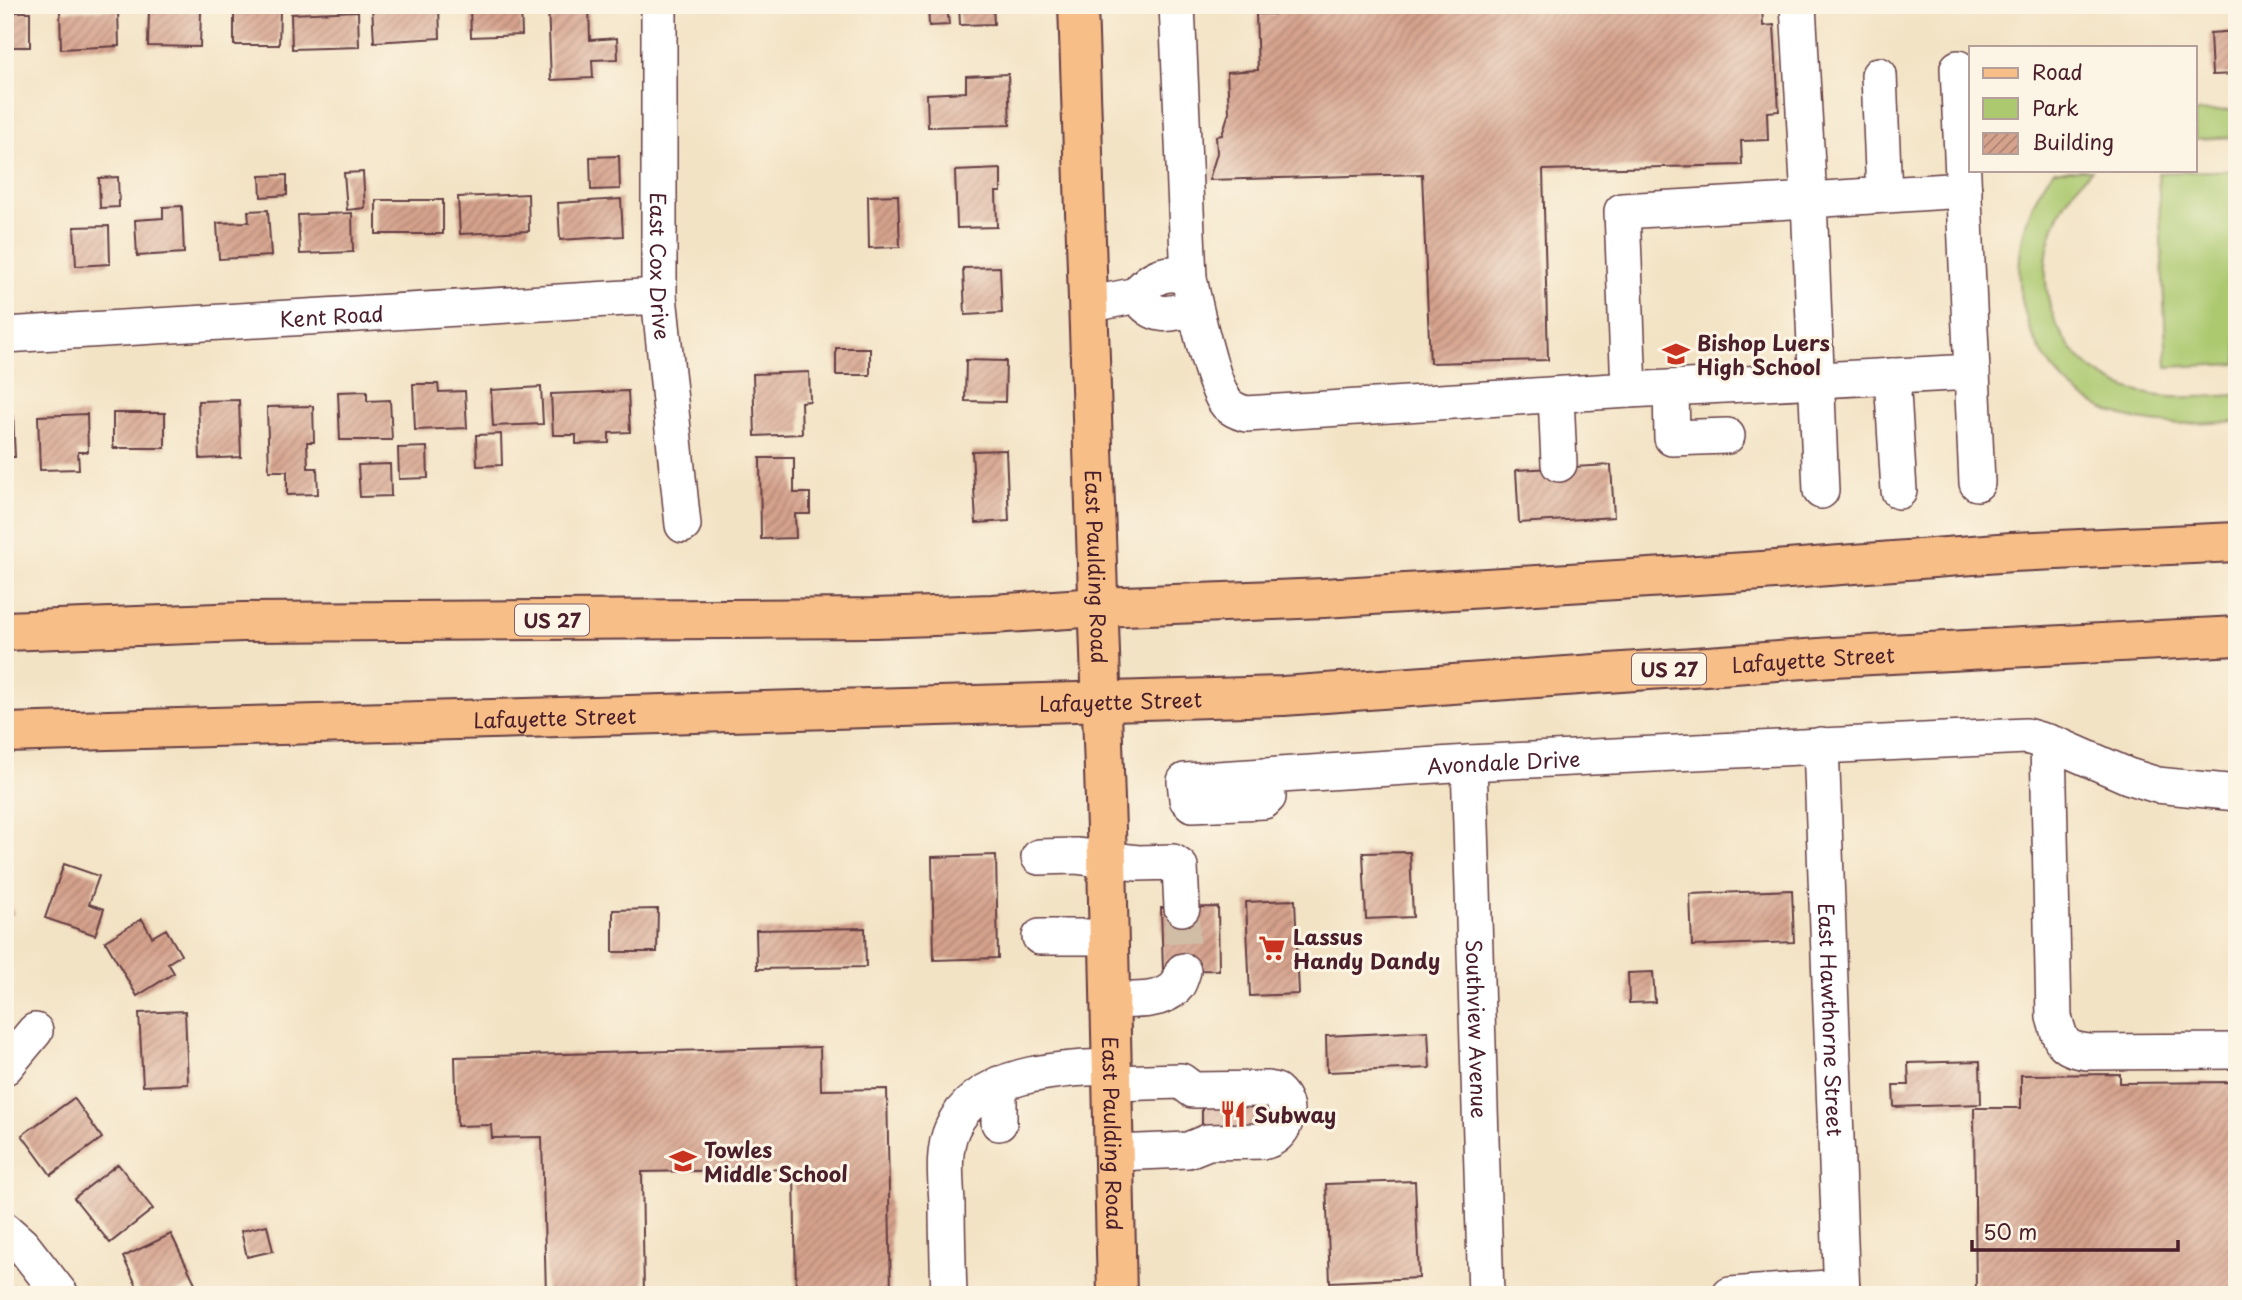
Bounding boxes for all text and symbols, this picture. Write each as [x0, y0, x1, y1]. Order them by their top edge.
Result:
legend [1969, 46, 2196, 172]
text: Road [2032, 55, 2083, 87]
text: Park [2032, 91, 2079, 123]
text: Building [2032, 125, 2114, 157]
street label: East Cox Drive [643, 192, 679, 341]
street label: Kent Road [278, 296, 384, 335]
place label: Bishop Luers High School [1697, 326, 1830, 382]
school or university icon: Bishop Luers High School [1661, 339, 1691, 369]
street label: East Paulding Road [1078, 469, 1116, 664]
road number: US 27 [515, 604, 589, 636]
street label: Lafayette Street [1731, 638, 1895, 680]
road number: US 27 [1632, 654, 1706, 684]
street label: Lafayette Street [1038, 682, 1203, 719]
street label: Lafayette Street [473, 699, 637, 735]
street label: Avondale Drive [1426, 742, 1581, 782]
street label: East Hawthorne Street [1811, 902, 1852, 1137]
place label: Lassus Handy Dandy [1293, 920, 1440, 976]
supermarket icon: Lassus Handy Dandy [1257, 933, 1287, 963]
street label: Southview Avenue [1459, 939, 1496, 1119]
street label: East Paulding Road [1095, 1036, 1132, 1231]
place label: Subway [1254, 1098, 1336, 1130]
restaurant icon: Subway [1218, 1099, 1248, 1129]
place label: Towles Middle School [704, 1133, 848, 1189]
school or university icon: Towles Middle School [668, 1146, 698, 1176]
scale bar [1972, 1209, 2179, 1253]
text: 50 m [1983, 1215, 2037, 1247]

